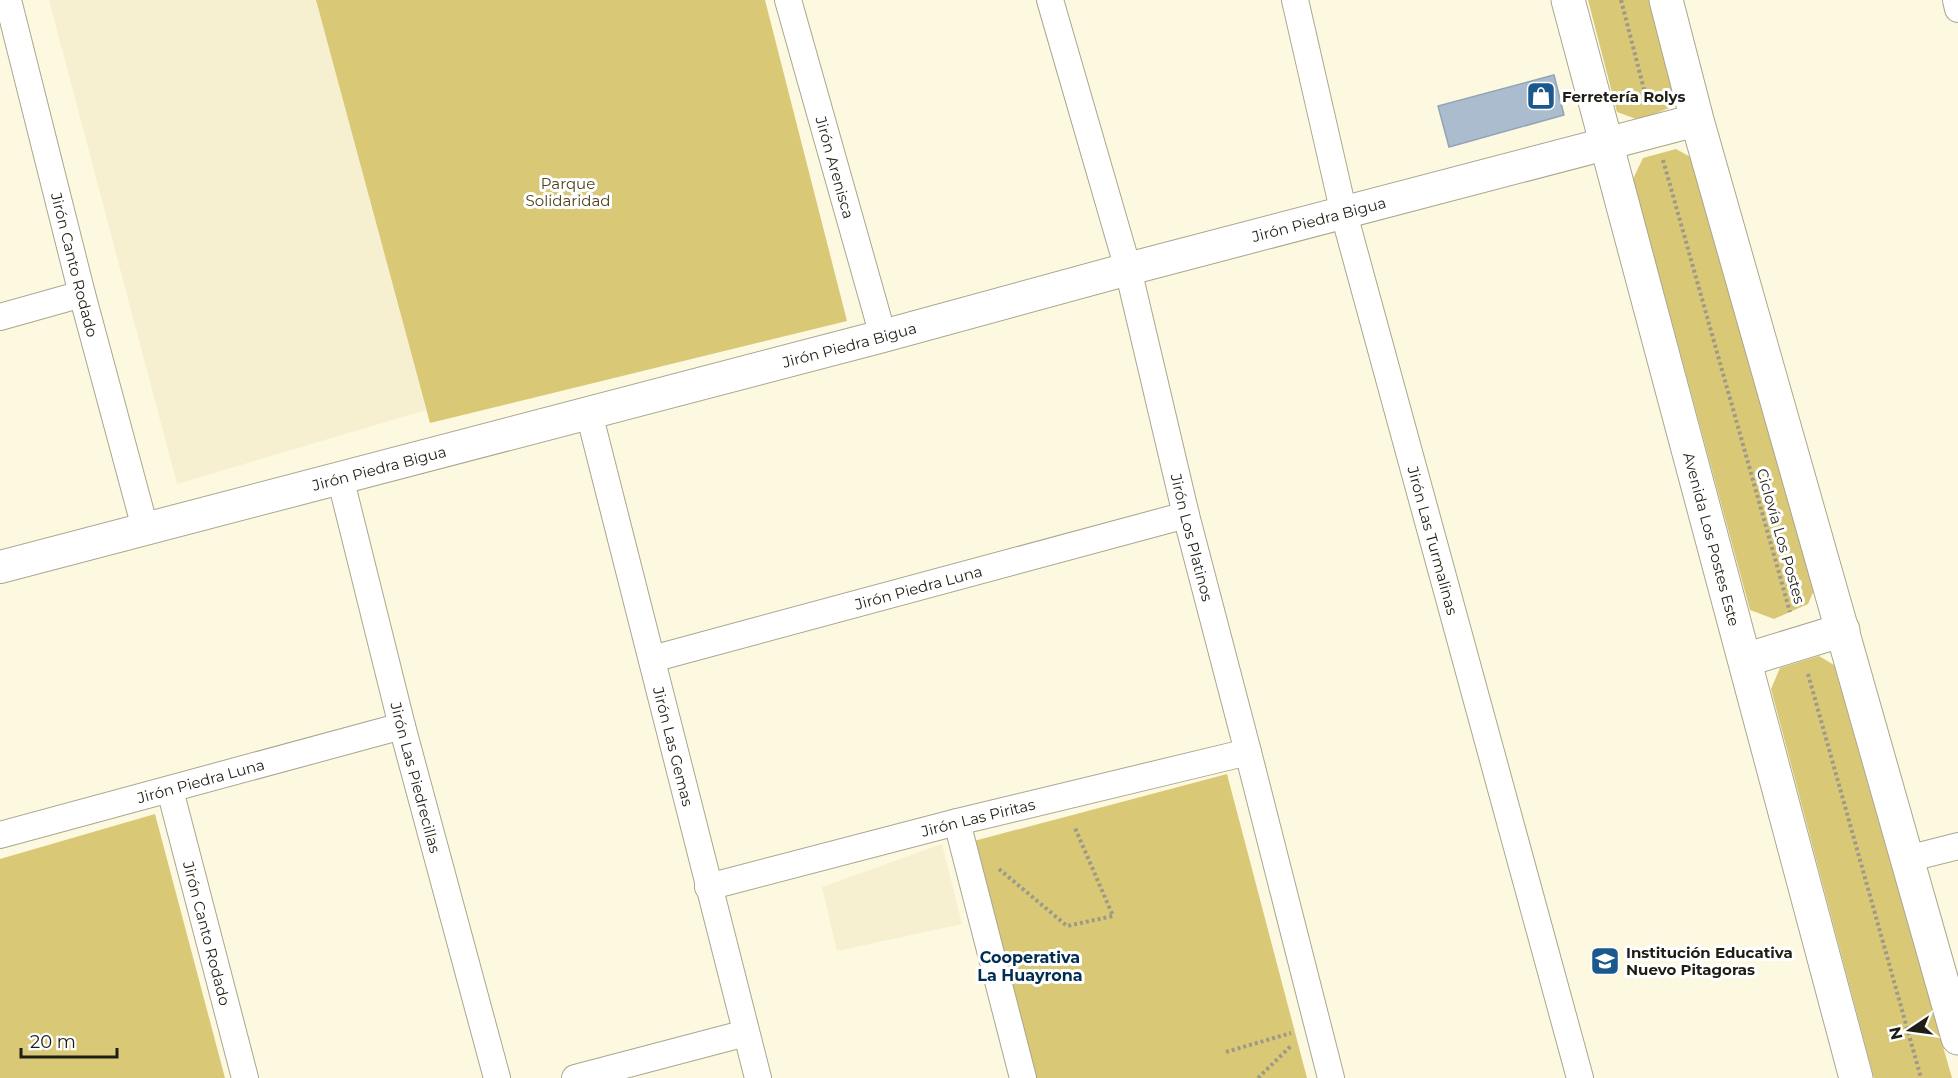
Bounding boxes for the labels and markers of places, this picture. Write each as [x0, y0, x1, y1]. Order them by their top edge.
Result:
shop icon: Ferretería Rolys [1525, 80, 1557, 112]
place label: Ferretería Rolys [1562, 87, 1685, 106]
place label: Institución Educativa Nuevo Pitagoras [1626, 943, 1793, 979]
school or university icon: Institución Educativa Nuevo Pitagoras [1589, 945, 1621, 977]

